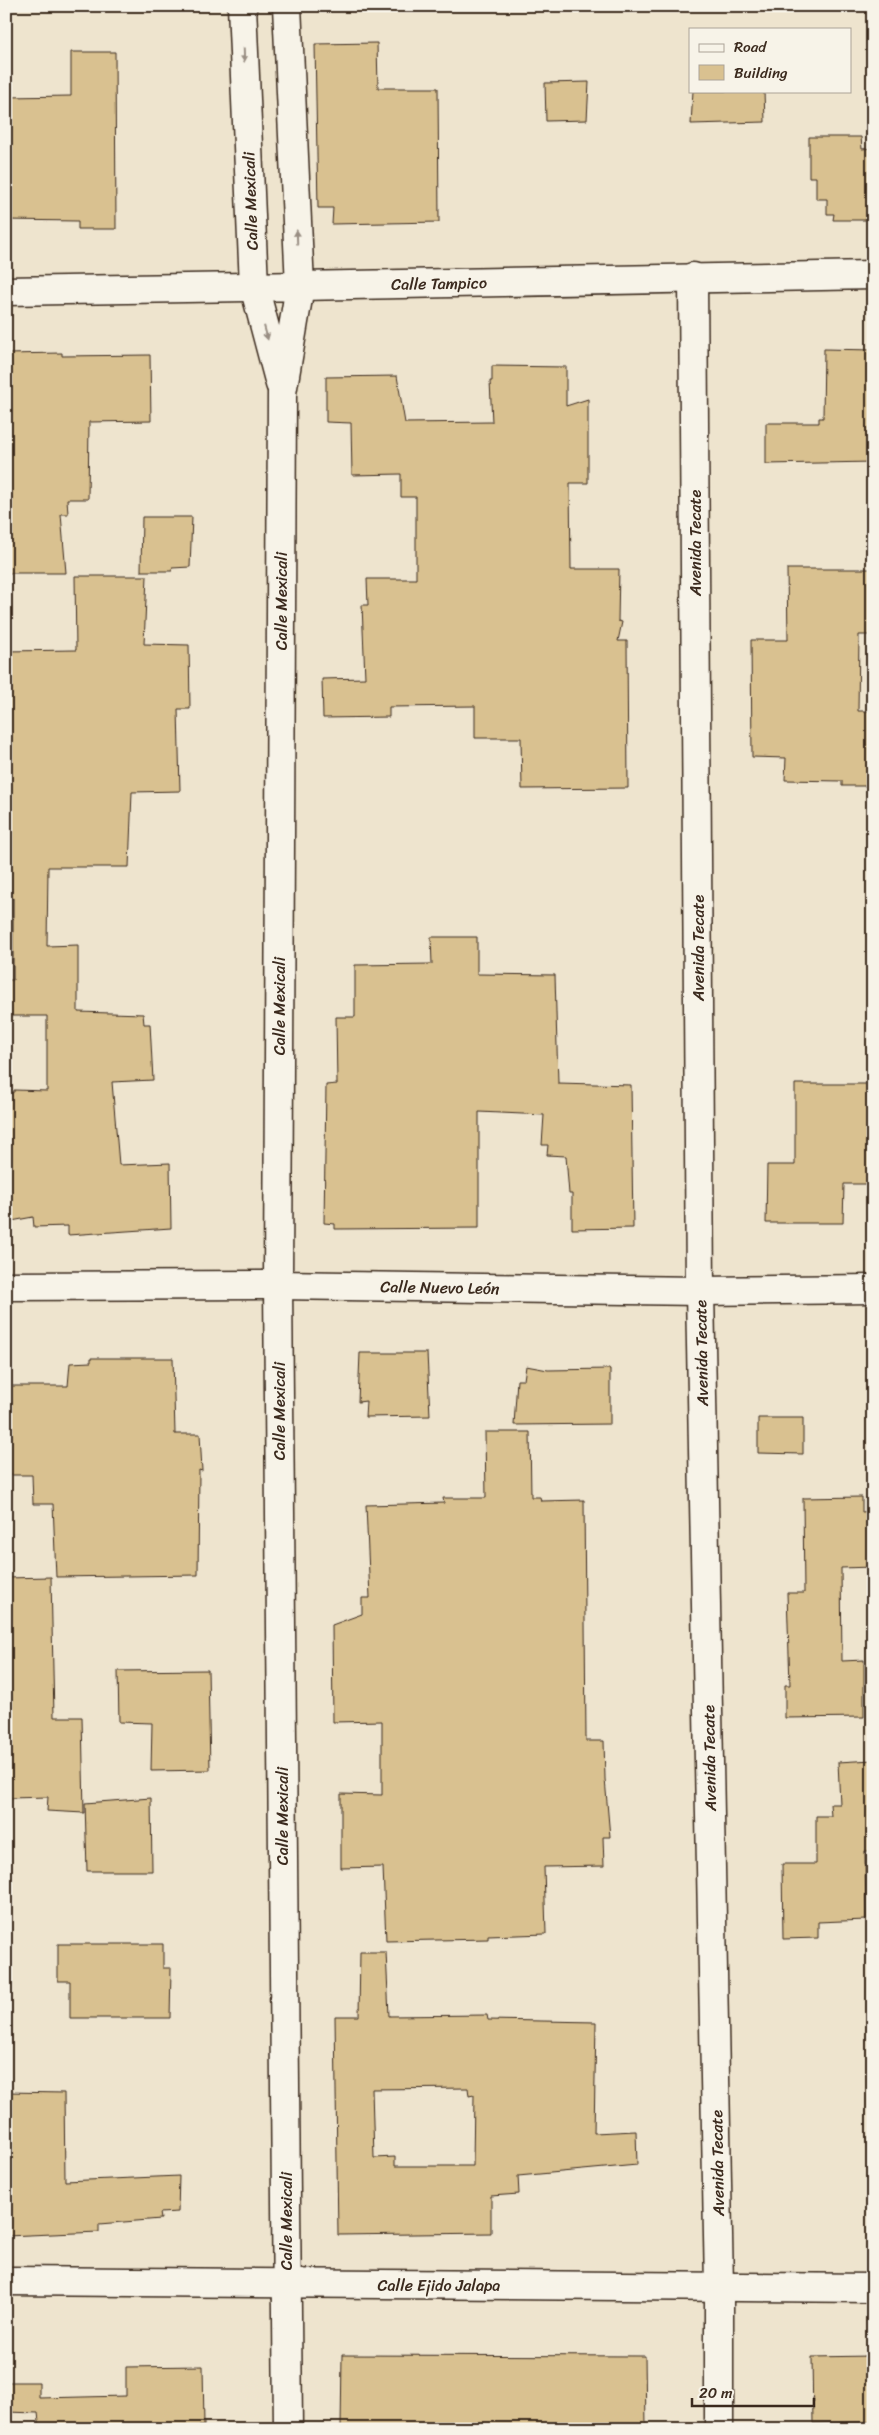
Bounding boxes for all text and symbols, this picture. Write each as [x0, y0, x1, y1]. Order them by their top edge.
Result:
legend [689, 28, 852, 92]
text: Road [734, 34, 767, 60]
one-way arrow [240, 47, 248, 63]
text: Building [734, 60, 788, 86]
street label: Calle Mexicali [234, 151, 267, 251]
one-way arrow [293, 229, 301, 245]
street label: Calle Tampico [391, 268, 487, 299]
one-way arrow [262, 325, 270, 340]
street label: Avenida Tecate [681, 490, 710, 597]
street label: Calle Mexicali [267, 551, 296, 650]
street label: Avenida Tecate [684, 895, 713, 1002]
street label: Calle Mexicali [265, 956, 294, 1055]
street label: Calle Nuevo León [380, 1272, 500, 1303]
street label: Avenida Tecate [686, 1299, 717, 1407]
street label: Calle Mexicali [265, 1361, 294, 1460]
street label: Avenida Tecate [694, 1704, 725, 1812]
street label: Calle Mexicali [268, 1766, 297, 1865]
street label: Avenida Tecate [702, 2109, 733, 2217]
street label: Calle Mexicali [272, 2171, 301, 2270]
street label: Calle Ejido Jalapa [378, 2271, 500, 2300]
scale bar [692, 2375, 814, 2407]
text: 20 m [699, 2380, 733, 2406]

